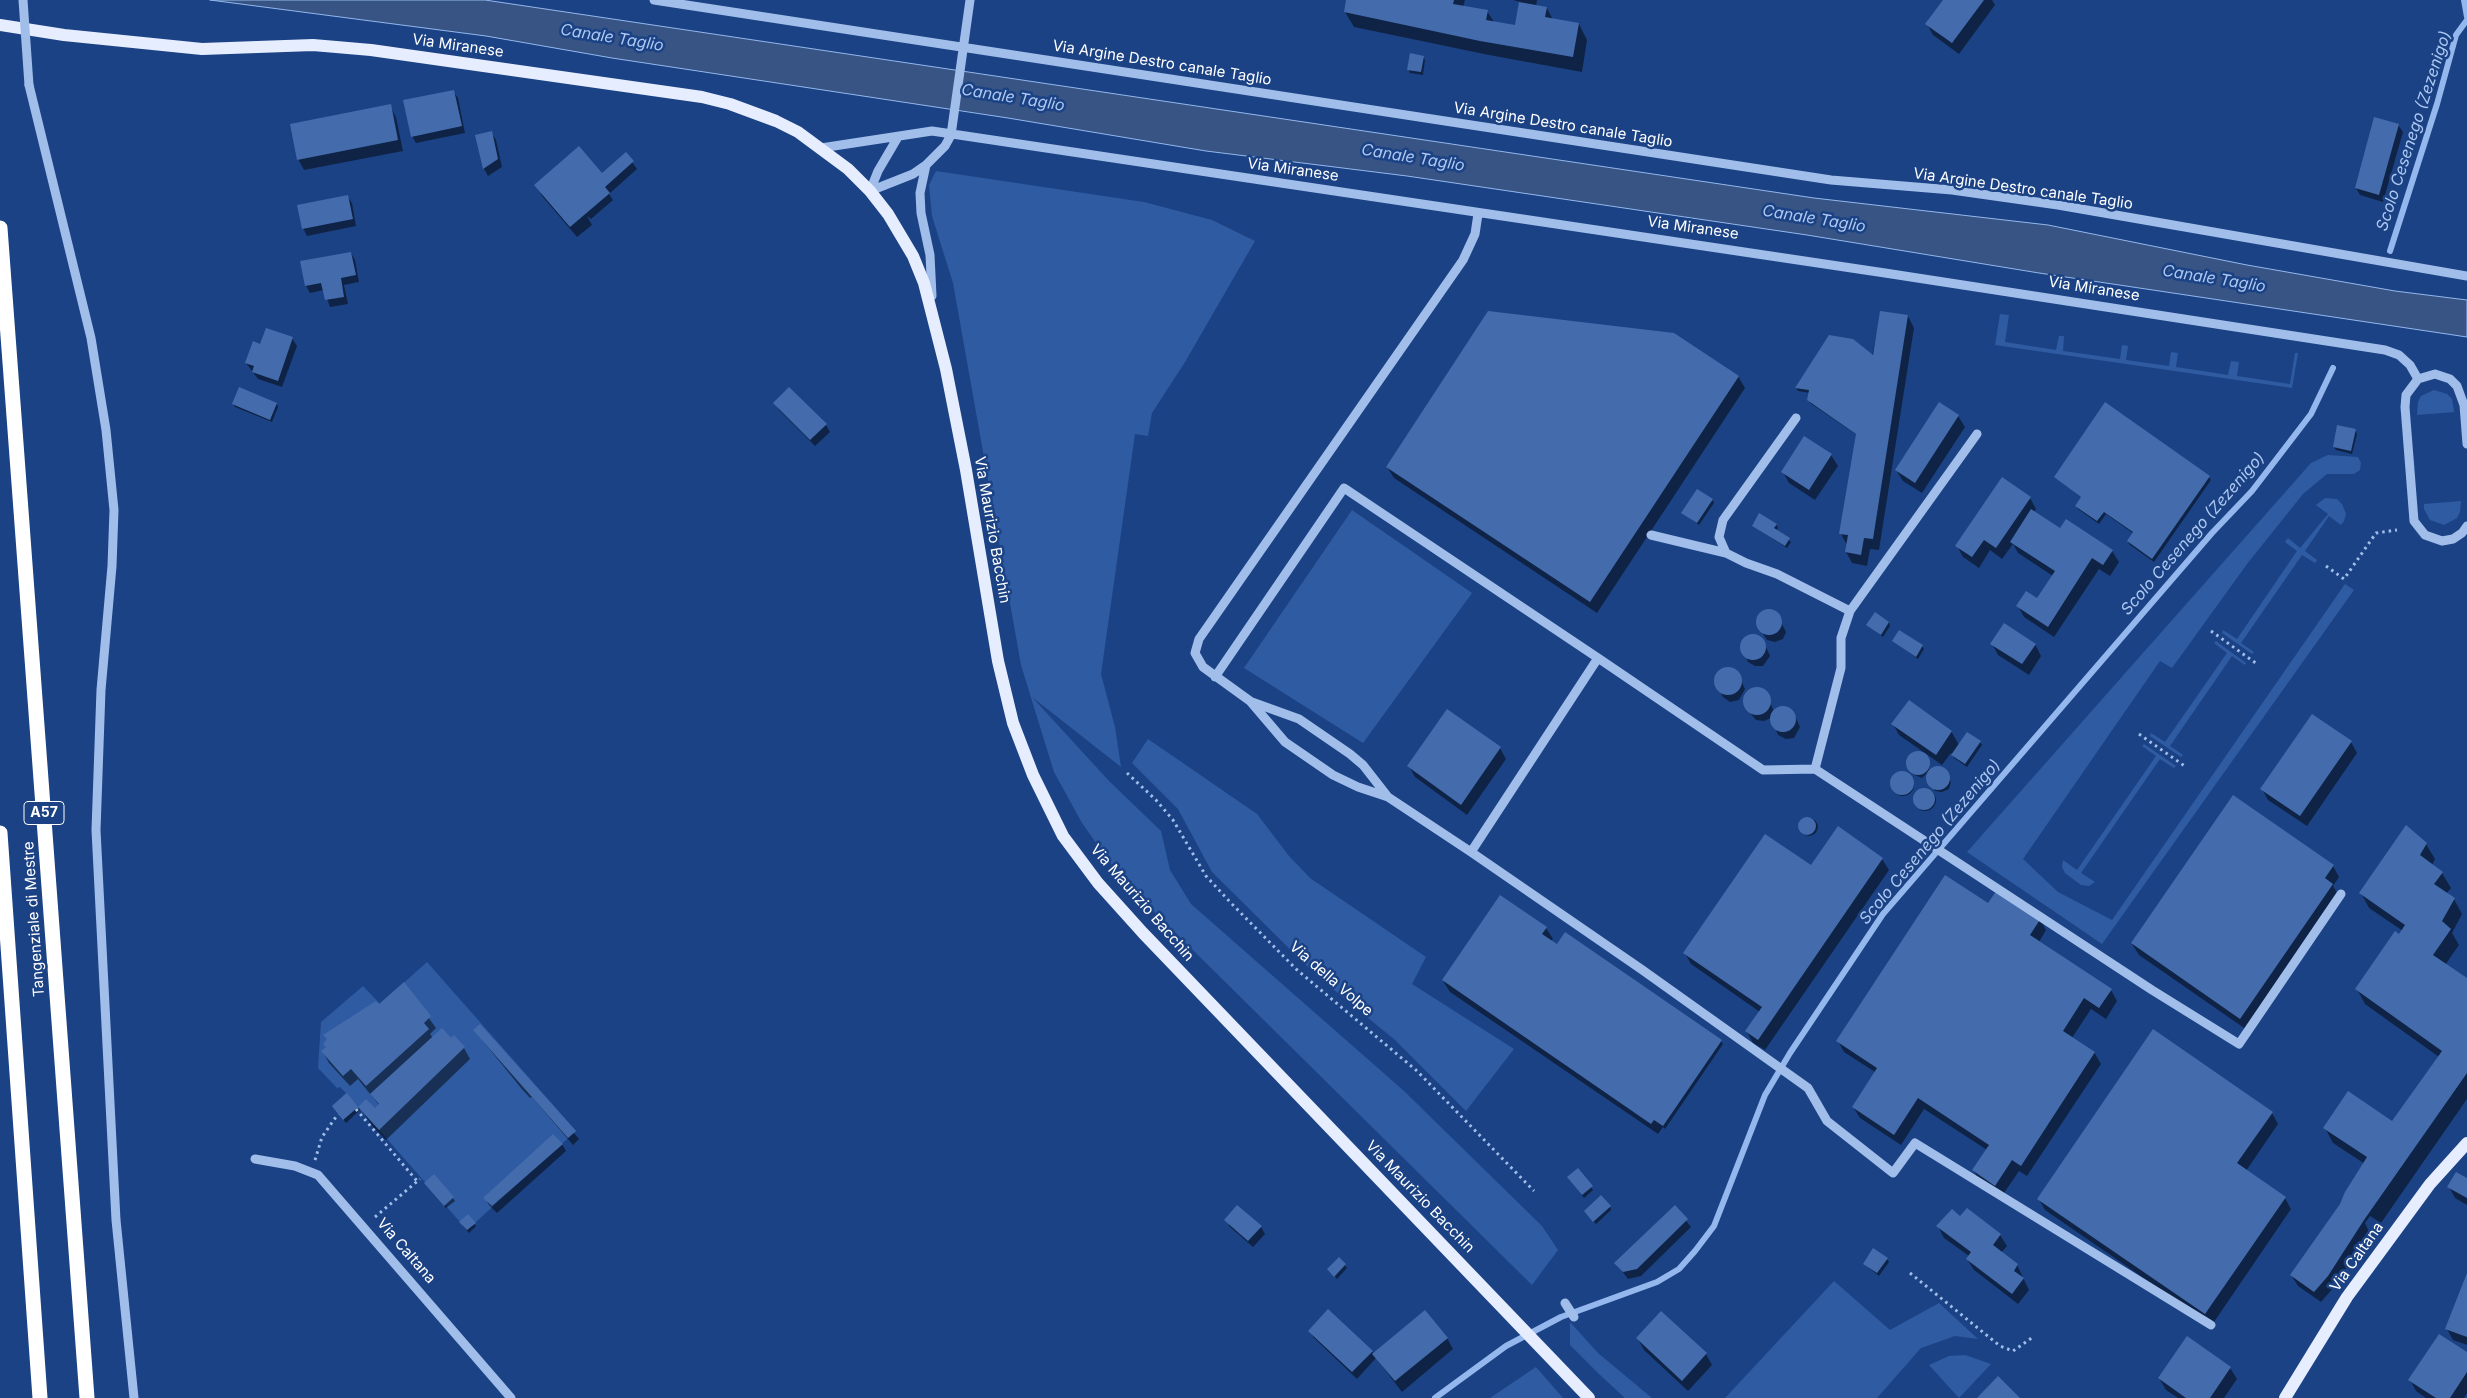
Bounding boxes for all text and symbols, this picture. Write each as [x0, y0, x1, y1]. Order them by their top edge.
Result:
water label: Canale Taglio [559, 20, 665, 56]
water label: Scolo Cesenego (Zezenigo) [2373, 29, 2455, 233]
street label: Via Miranese [411, 31, 505, 61]
street label: Via Argine Destro canale Taglio [1051, 37, 1273, 89]
water label: Canale Taglio [960, 80, 1066, 116]
street label: Via Argine Destro canale Taglio [1452, 99, 1674, 151]
water label: Canale Taglio [1360, 140, 1466, 176]
street label: Via Miranese [1246, 155, 1340, 185]
street label: Via Argine Destro canale Taglio [1912, 165, 2134, 213]
water label: Canale Taglio [1761, 201, 1867, 237]
street label: Via Miranese [1646, 213, 1740, 243]
water label: Canale Taglio [2161, 261, 2267, 297]
street label: Via Miranese [2047, 273, 2141, 305]
water label: Scolo Cesenego (Zezenigo) [2117, 449, 2269, 619]
street label: Via Maurizio Bacchin [970, 455, 1014, 605]
water label: Scolo Cesenego (Zezenigo) [1855, 756, 2005, 928]
road number: A57 [24, 801, 64, 824]
street label: Tangenziale di Mestre [20, 841, 48, 997]
street label: Via Maurizio Bacchin [1086, 841, 1198, 965]
street label: Via della Volpe [1286, 938, 1376, 1020]
street label: Via Maurizio Bacchin [1362, 1137, 1478, 1257]
street label: Via Caltana [373, 1215, 439, 1287]
street label: Via Caltana [2327, 1219, 2387, 1295]

